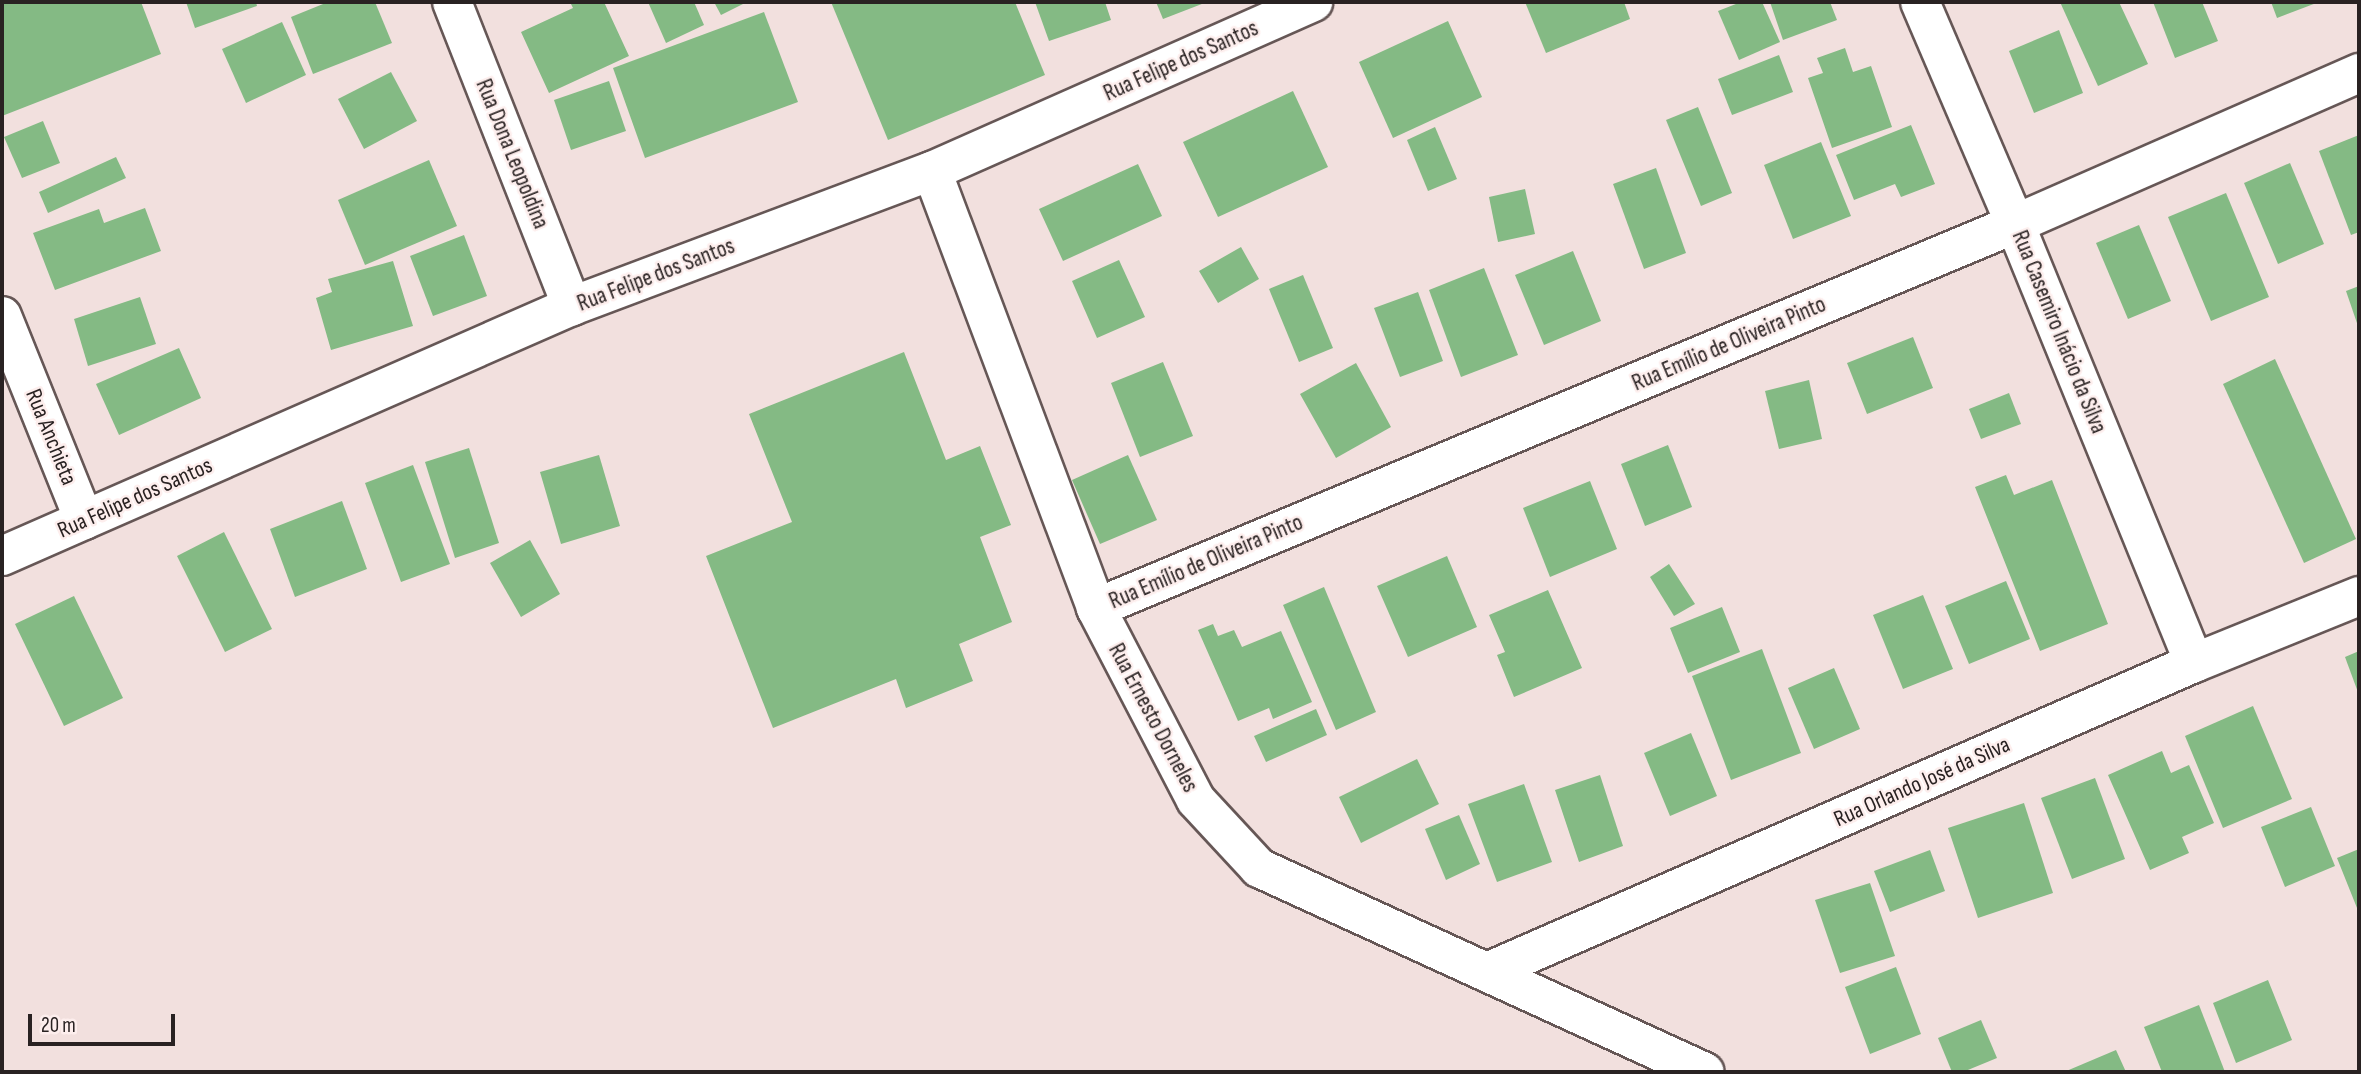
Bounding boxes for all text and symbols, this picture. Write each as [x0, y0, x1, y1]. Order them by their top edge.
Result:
street label: Rua Felipe dos Santos [1099, 15, 1263, 107]
street label: Rua Dona Leopoldina [469, 75, 555, 233]
street label: Rua Casemiro Inácio da Silva [2006, 227, 2112, 437]
street label: Rua Felipe dos Santos [573, 232, 739, 318]
street label: Rua Emílio de Oliveira Pinto [1628, 291, 1830, 397]
street label: Rua Anchieta [19, 385, 83, 489]
street label: Rua Felipe dos Santos [53, 452, 217, 544]
street label: Rua Emílio de Oliveira Pinto [1105, 509, 1307, 615]
street label: Rua Ernesto Dorneles [1102, 639, 1204, 797]
street label: Rua Orlando José da Silva [1830, 731, 2014, 833]
scale bar [32, 1000, 178, 1044]
text: 20 m [41, 1013, 76, 1038]

